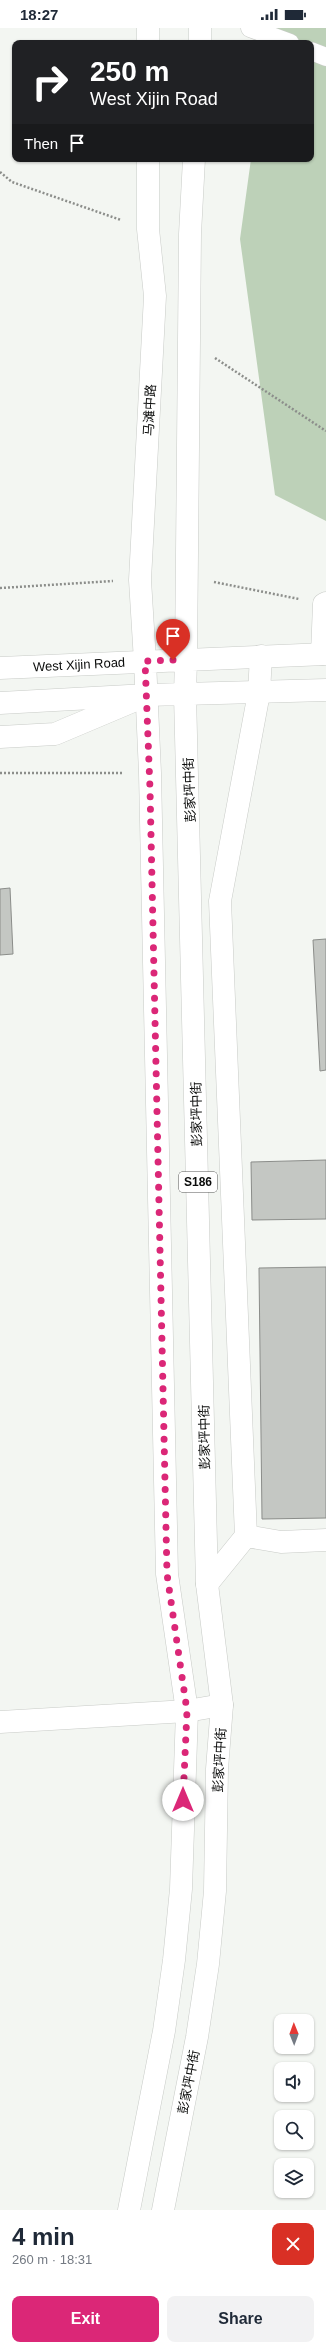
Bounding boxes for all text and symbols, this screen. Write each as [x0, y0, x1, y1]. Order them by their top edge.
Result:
text: 18:27 [20, 6, 58, 23]
icon: right [24, 56, 76, 108]
text: 250 m [90, 56, 169, 87]
text: West Xijin Road [90, 89, 218, 109]
icon: arrive [66, 132, 88, 154]
text: Then [24, 135, 58, 152]
street label: 马滩中路 [141, 384, 158, 436]
pin [156, 619, 190, 660]
icon: arrive [162, 625, 184, 647]
street label: West Xijin Road [33, 655, 125, 674]
street label: 彭家坪中街 [181, 757, 198, 823]
street label: 彭家坪中街 [188, 1081, 205, 1147]
road number: S186 [179, 1172, 217, 1192]
street label: 彭家坪中街 [196, 1404, 213, 1470]
street label: 彭家坪中街 [210, 1727, 229, 1793]
position arrow [162, 1779, 204, 1821]
north arrow [274, 2014, 314, 2054]
map controls [274, 2014, 314, 2198]
street label: 彭家坪中街 [175, 2049, 202, 2115]
button: sound [274, 2062, 314, 2102]
button: search [274, 2110, 314, 2150]
button: layers [274, 2158, 314, 2198]
text: 4 min [12, 2223, 75, 2250]
button: close [272, 2223, 314, 2265]
text: 260 m · 18:31 [12, 2252, 92, 2267]
button: Exit [12, 2296, 159, 2342]
button: Share [167, 2296, 314, 2342]

